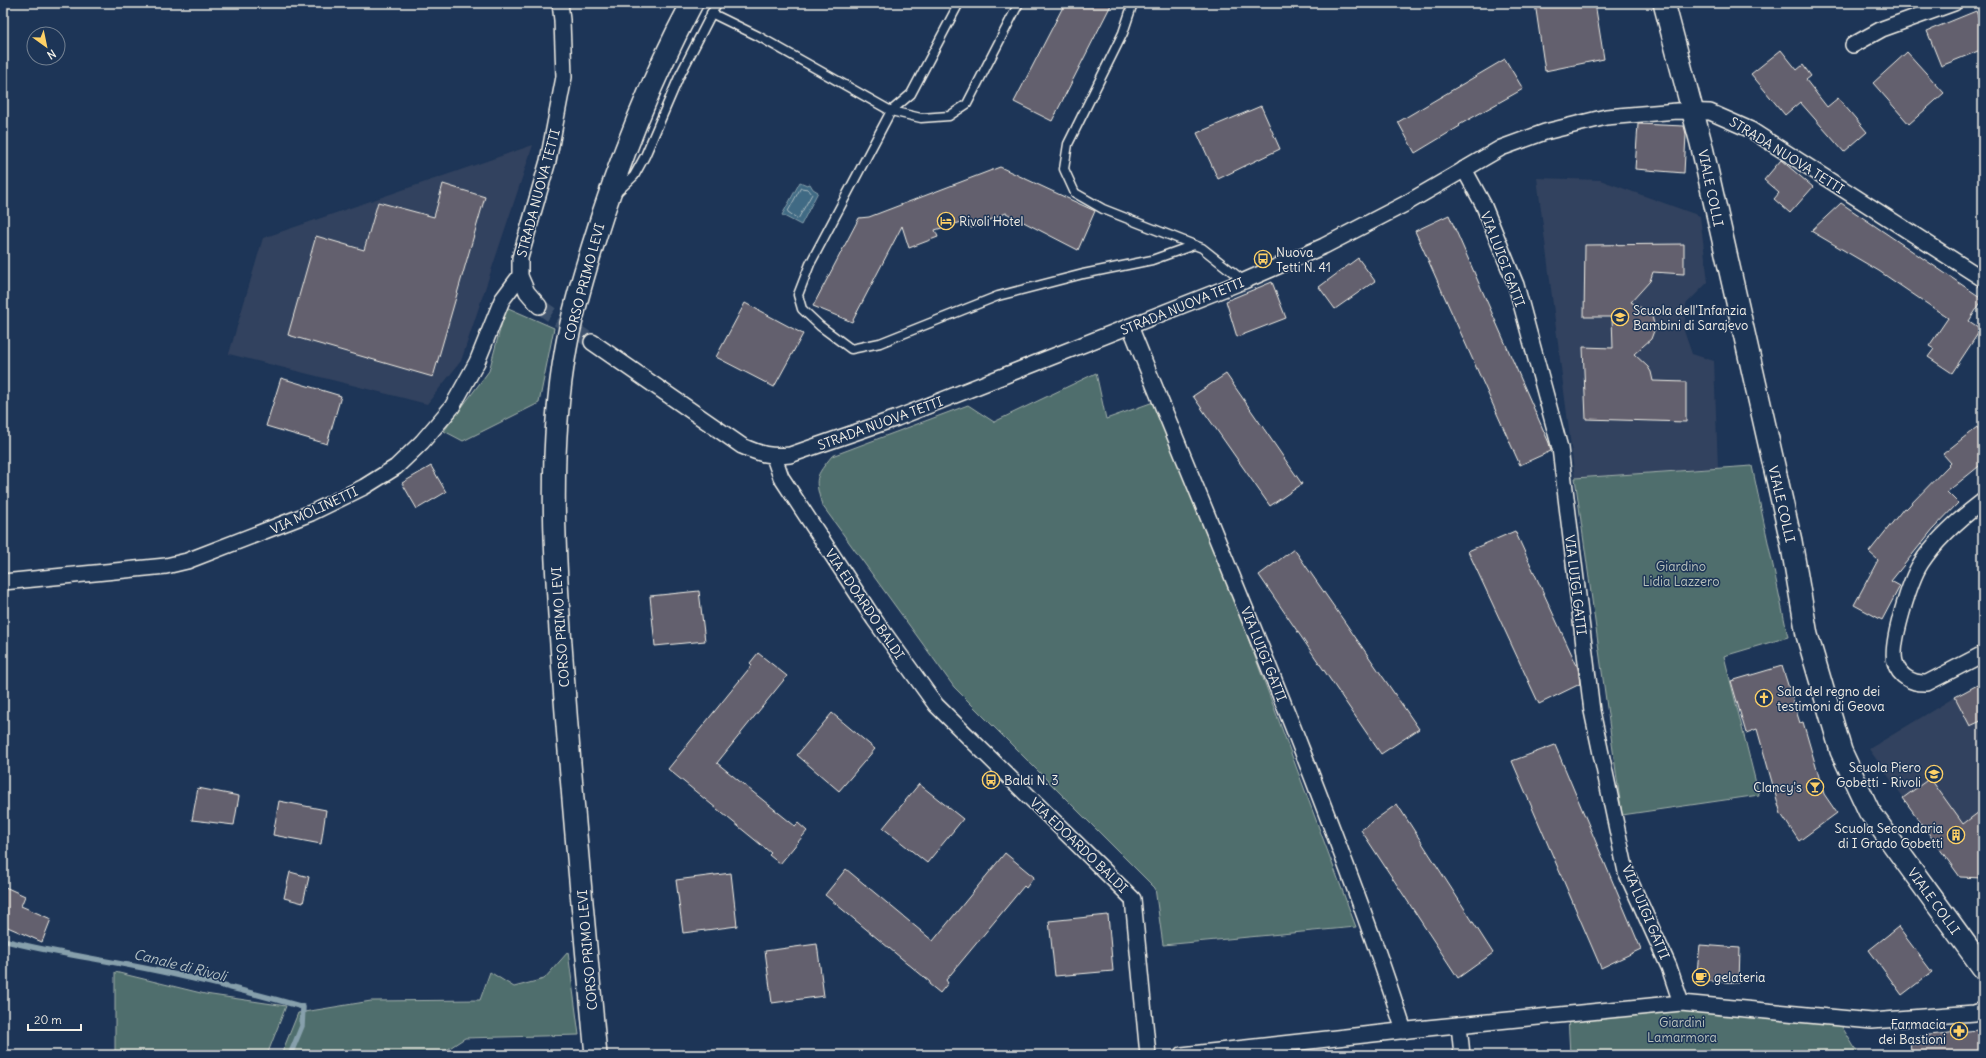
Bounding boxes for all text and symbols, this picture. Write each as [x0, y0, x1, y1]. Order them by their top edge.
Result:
north arrow [26, 26, 66, 66]
text: N [44, 46, 58, 62]
street label: STRADA NUOVA TETTI [1726, 113, 1848, 198]
street label: STRADA NUOVA TETTI [513, 127, 564, 259]
street label: VIALE COLLI [1694, 148, 1727, 228]
street label: VIA LUIGI GATTI [1477, 209, 1529, 310]
hotel icon: Rivoli Hotel [936, 211, 956, 231]
place label: Rivoli Hotel [959, 213, 1023, 230]
street label: CORSO PRIMO LEVI [561, 221, 608, 343]
place label: Nuova Tetti N. 41 [1276, 244, 1331, 276]
bus stop icon: Nuova Tetti N. 41 [1253, 249, 1273, 269]
street label: STRADA NUOVA TETTI [1118, 274, 1247, 339]
place label: Scuola dell'Infanzia Bambini di Sarajevo [1633, 302, 1748, 334]
school or university icon: Scuola dell'Infanzia Bambini di Sarajevo [1610, 307, 1630, 327]
street label: STRADA NUOVA TETTI [815, 393, 945, 454]
street label: VIALE COLLI [1764, 464, 1799, 544]
street label: VIA MOLINETTI [268, 483, 361, 538]
street label: VIA LUIGI GATTI [1561, 534, 1590, 636]
street label: VIA EDOARDO BALDI [821, 546, 908, 663]
park label: Giardino Lidia Lazzero [1642, 558, 1720, 590]
street label: CORSO PRIMO LEVI [548, 566, 573, 688]
street label: VIA LUIGI GATTI [1237, 604, 1290, 704]
place label: Sala del regno dei testimoni di Geova [1777, 683, 1885, 715]
church icon: Sala del regno dei testimoni di Geova [1754, 688, 1774, 708]
place label: Scuola Piero Gobetti - Rivoli [1836, 759, 1921, 791]
school or university icon: Scuola Piero Gobetti - Rivoli [1924, 764, 1944, 784]
bus stop icon: Baldi N. 3 [981, 770, 1001, 790]
place label: Baldi N. 3 [1004, 772, 1059, 789]
bar icon: Clancy's [1805, 777, 1825, 797]
place label: Clancy's [1753, 779, 1802, 796]
street label: VIA EDOARDO BALDI [1026, 794, 1131, 897]
place label: Scuola Secondaria di I Grado Gobetti [1835, 820, 1943, 852]
building icon: Scuola Secondaria di I Grado Gobetti [1946, 825, 1966, 845]
street label: VIA LUIGI GATTI [1618, 862, 1673, 962]
street label: VIALE COLLI [1904, 865, 1964, 938]
street label: CORSO PRIMO LEVI [574, 889, 601, 1011]
water label: Canale di Rivoli [132, 945, 230, 986]
cafe icon: gelateria [1691, 967, 1711, 987]
place label: gelateria [1714, 969, 1765, 986]
scale bar [28, 1006, 81, 1032]
text: 20 m [34, 1012, 62, 1027]
park label: Giardini Lamarmora [1647, 1014, 1717, 1046]
place label: Farmacia dei Bastioni [1879, 1016, 1946, 1048]
pharmacy icon: Farmacia dei Bastioni [1949, 1021, 1969, 1041]

